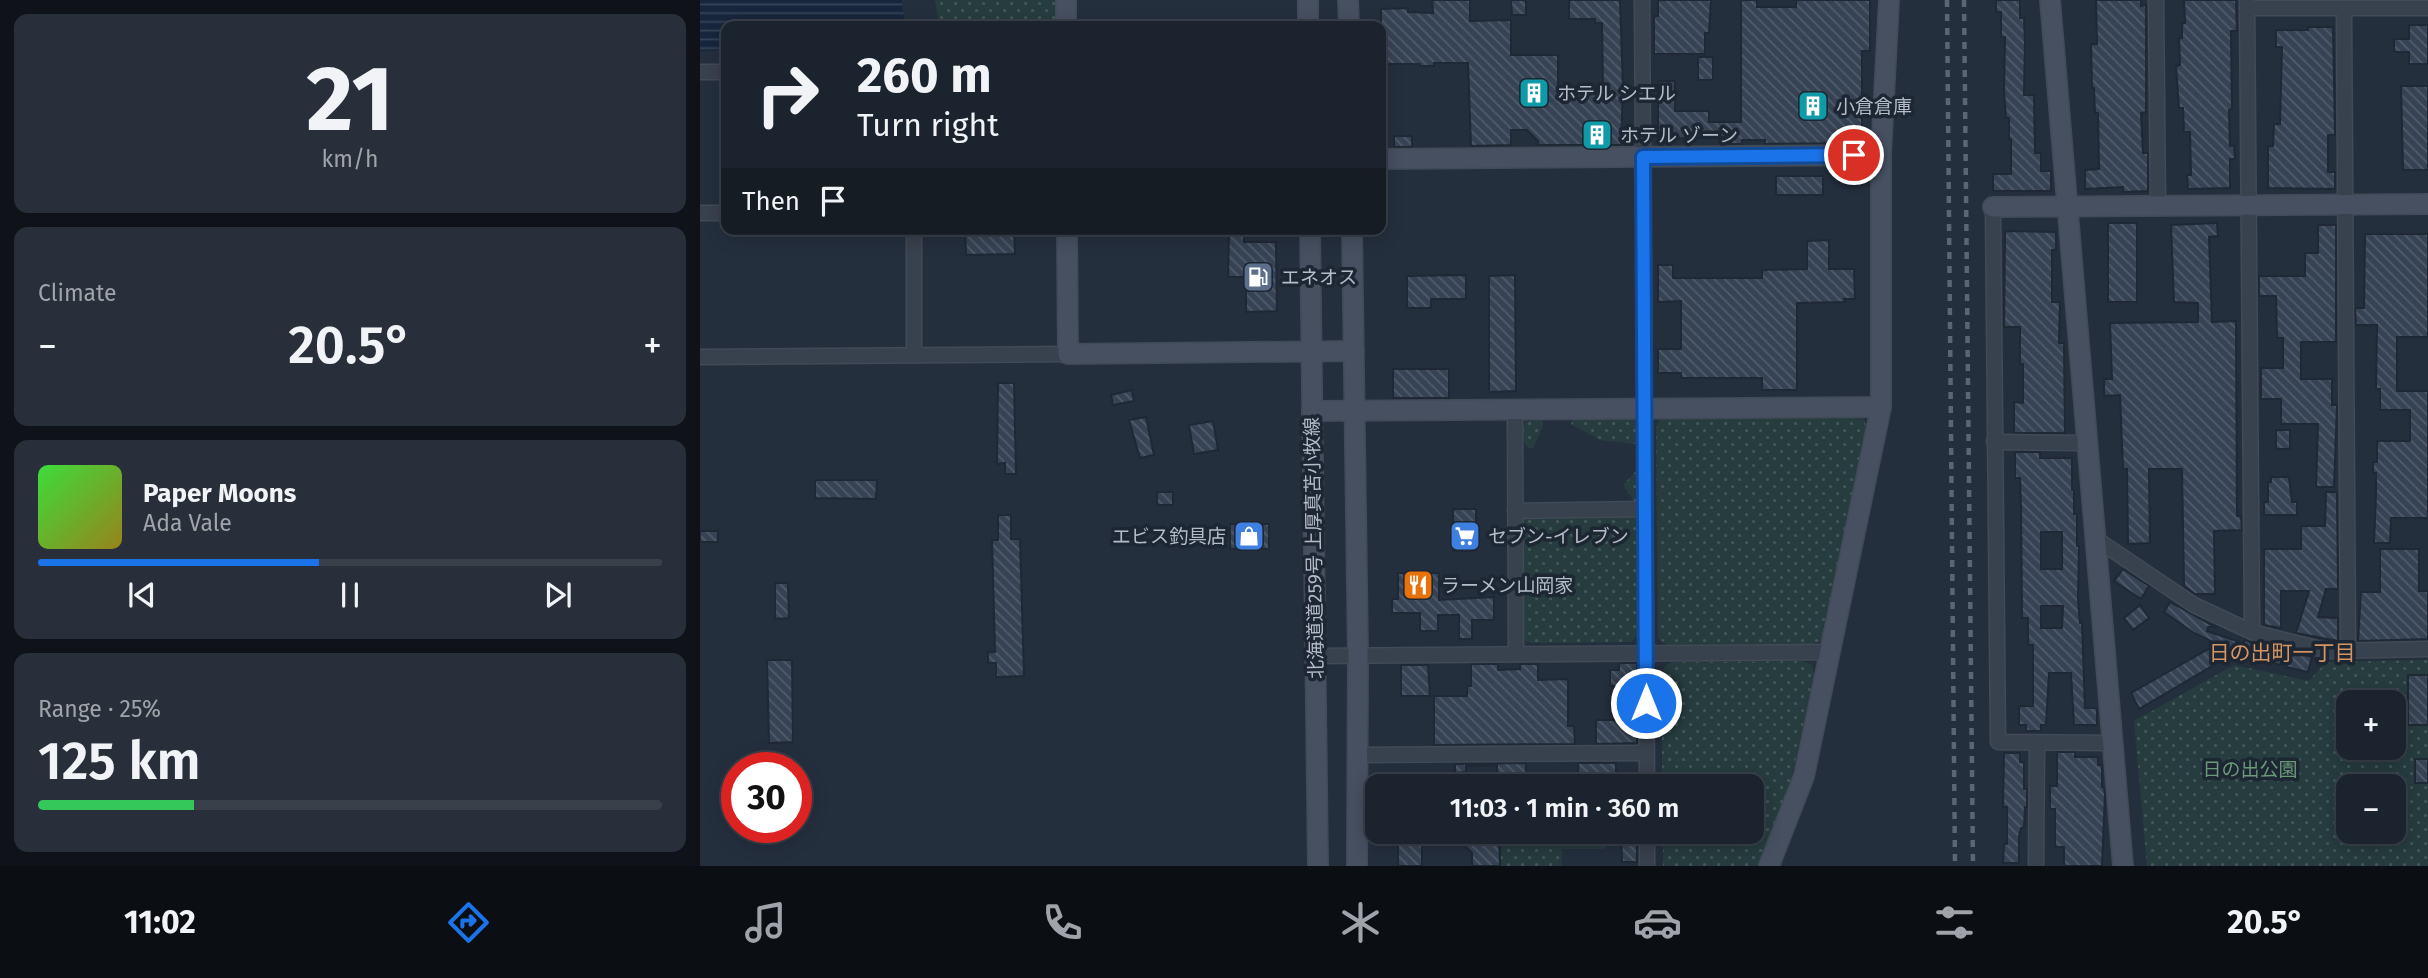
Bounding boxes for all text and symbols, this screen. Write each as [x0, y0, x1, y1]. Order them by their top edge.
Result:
text: 21 [306, 45, 394, 154]
text: 260 m [857, 46, 992, 105]
icon: right [742, 49, 833, 140]
building icon: ホテル シエル [1517, 76, 1551, 110]
place label: ホテル シエル [1557, 82, 1676, 105]
building icon: 小倉倉庫 [1796, 89, 1830, 123]
place label: 小倉倉庫 [1836, 95, 1912, 118]
text: Turn right [857, 106, 999, 144]
building icon: ホテル ゾーン [1580, 118, 1614, 152]
place label: ホテル ゾーン [1620, 124, 1738, 147]
pin [1824, 125, 1884, 185]
icon: arrive [1835, 136, 1873, 174]
text: km/h [322, 145, 378, 173]
icon: arrive [814, 182, 852, 220]
text: Then [742, 186, 800, 217]
fuel station icon: エネオス [1241, 260, 1275, 294]
place label: エネオス [1281, 266, 1357, 289]
text: Climate [38, 279, 117, 307]
text: 20.5° [288, 314, 412, 377]
text: − [38, 323, 57, 369]
text: + [643, 323, 662, 369]
street label: 北海道道259号 上厚真苫小牧線 [1300, 417, 1328, 679]
text: Paper Moons [143, 478, 296, 509]
text: Ada Vale [143, 509, 232, 537]
shop icon: エビス釣具店 [1232, 519, 1266, 553]
supermarket icon: セブン-イレブン [1448, 519, 1482, 553]
place label: エビス釣具店 [1112, 525, 1226, 548]
place label: セブン-イレブン [1488, 525, 1629, 548]
restaurant icon: ラーメン山岡家 [1401, 568, 1435, 602]
place label: ラーメン山岡家 [1441, 574, 1573, 597]
icon: previous [123, 576, 161, 614]
icon: pause [331, 576, 369, 614]
icon: next [539, 576, 577, 614]
district label: 日の出町一丁目 [2209, 640, 2356, 666]
position arrow [1609, 666, 1683, 740]
map controls [2336, 690, 2406, 844]
button: + [2336, 690, 2406, 760]
text: Range · 25% [38, 695, 161, 723]
text: 125 km [38, 730, 201, 793]
speed limit sign: 30 [721, 752, 812, 843]
park label: 日の出公園 [2202, 758, 2298, 781]
button: − [2336, 774, 2406, 844]
text: 11:03 · 1 min · 360 m [1450, 793, 1679, 824]
icon: directions [444, 898, 493, 947]
icon: music [741, 898, 790, 947]
icon: phone [1038, 898, 1087, 947]
icon: climate [1336, 898, 1385, 947]
icon: car [1633, 898, 1682, 947]
icon: filters [1930, 898, 1979, 947]
text: 11:02 [124, 903, 196, 941]
text: 20.5° [2227, 903, 2304, 941]

